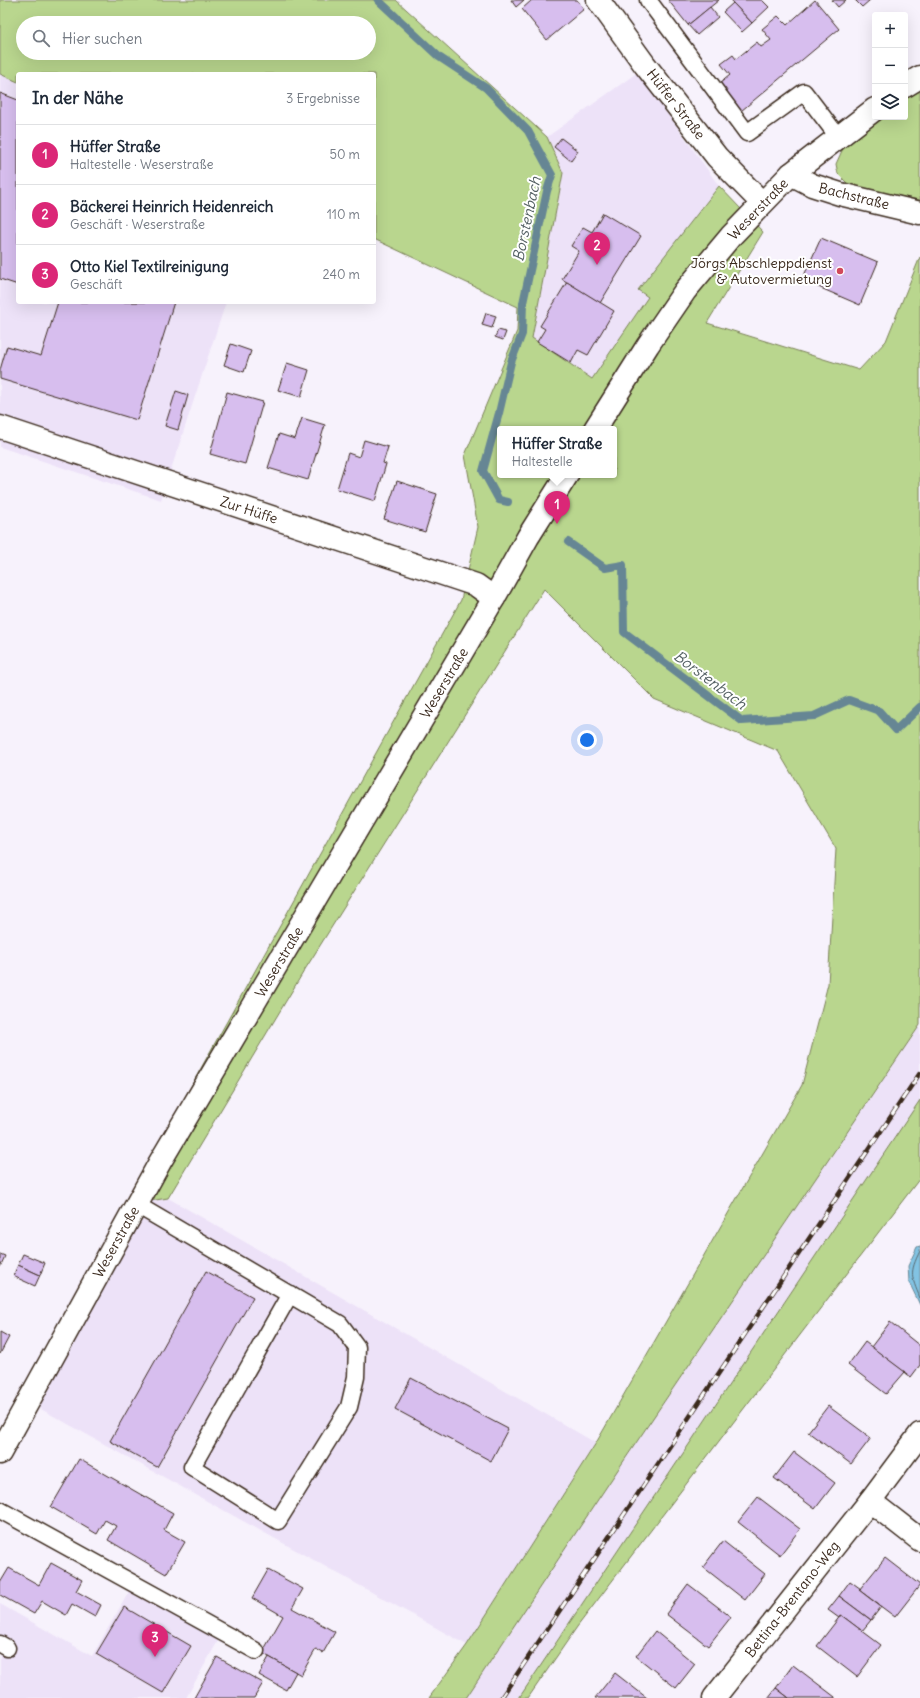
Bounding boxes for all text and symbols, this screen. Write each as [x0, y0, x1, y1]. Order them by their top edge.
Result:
map controls [872, 12, 908, 120]
button: + [872, 12, 908, 48]
search box [16, 16, 376, 60]
icon: search [30, 27, 52, 49]
text: Hier suchen [62, 29, 142, 48]
button: − [872, 48, 908, 84]
street label: Hüffer Straße [643, 65, 709, 143]
button: layers [872, 84, 908, 120]
text: In der Nähe [32, 87, 124, 109]
text: 3 Ergebnisse [286, 90, 360, 107]
text: Hüffer Straße [70, 137, 161, 156]
text: 1 [42, 146, 48, 163]
text: 50 m [329, 146, 360, 163]
text: Haltestelle · Weserstraße [70, 156, 214, 173]
street label: Weserstraße [724, 174, 792, 244]
water label: Borstenbach [508, 175, 545, 263]
street label: Bachstraße [817, 179, 891, 213]
text: Bäckerei Heinrich Heidenreich [70, 197, 273, 216]
text: 2 [41, 206, 49, 223]
text: 110 m [327, 206, 360, 223]
text: Geschäft · Weserstraße [70, 216, 205, 233]
pin: 2 [584, 232, 610, 265]
place label: Jörgs Abschleppdienst & Autovermietung [691, 254, 832, 288]
text: Otto Kiel Textilreinigung [70, 257, 229, 276]
text: 3 [41, 266, 49, 283]
text: 240 m [323, 266, 360, 283]
marker: Jörgs Abschleppdienst & Autovermietung [835, 266, 845, 276]
text: Geschäft [70, 276, 122, 293]
popup [497, 426, 617, 478]
text: Hüffer Straße [512, 434, 602, 453]
text: Haltestelle [512, 453, 573, 470]
pin: 1 [544, 491, 570, 524]
street label: Zur Hüffe [218, 492, 280, 528]
street label: Weserstraße [416, 644, 472, 722]
water label: Borstenbach [670, 646, 751, 713]
your location [577, 730, 597, 750]
street label: Weserstraße [251, 923, 307, 1001]
street label: Weserstraße [89, 1203, 143, 1281]
street label: Bettina-Brentano-Weg [741, 1537, 843, 1661]
pin: 3 [142, 1624, 168, 1657]

